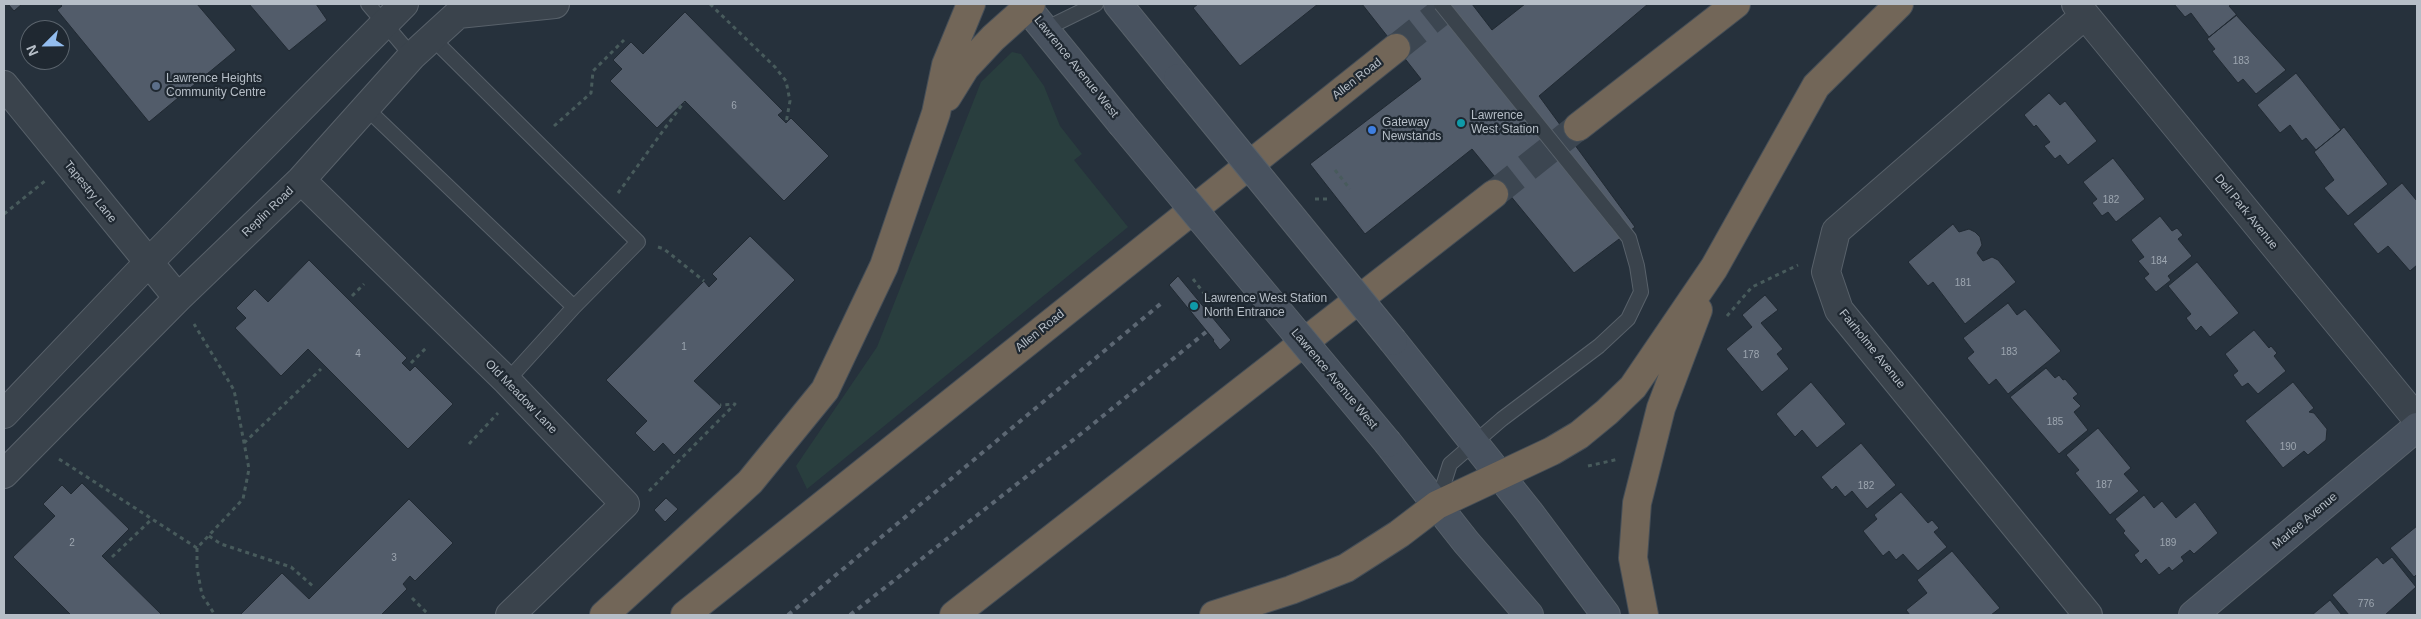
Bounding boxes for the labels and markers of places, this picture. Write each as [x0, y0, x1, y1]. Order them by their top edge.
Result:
place label: Lawrence Heights Community Centre [166, 72, 266, 100]
marker: Lawrence Heights Community Centre [150, 80, 162, 92]
place label: Lawrence West Station [1471, 109, 1539, 137]
place label: Gateway Newstands [1382, 116, 1441, 144]
marker: Lawrence West Station [1455, 117, 1467, 129]
marker: Gateway Newstands [1366, 124, 1378, 136]
place label: Lawrence West Station North Entrance [1204, 292, 1327, 320]
marker: Lawrence West Station North Entrance [1188, 300, 1200, 312]

